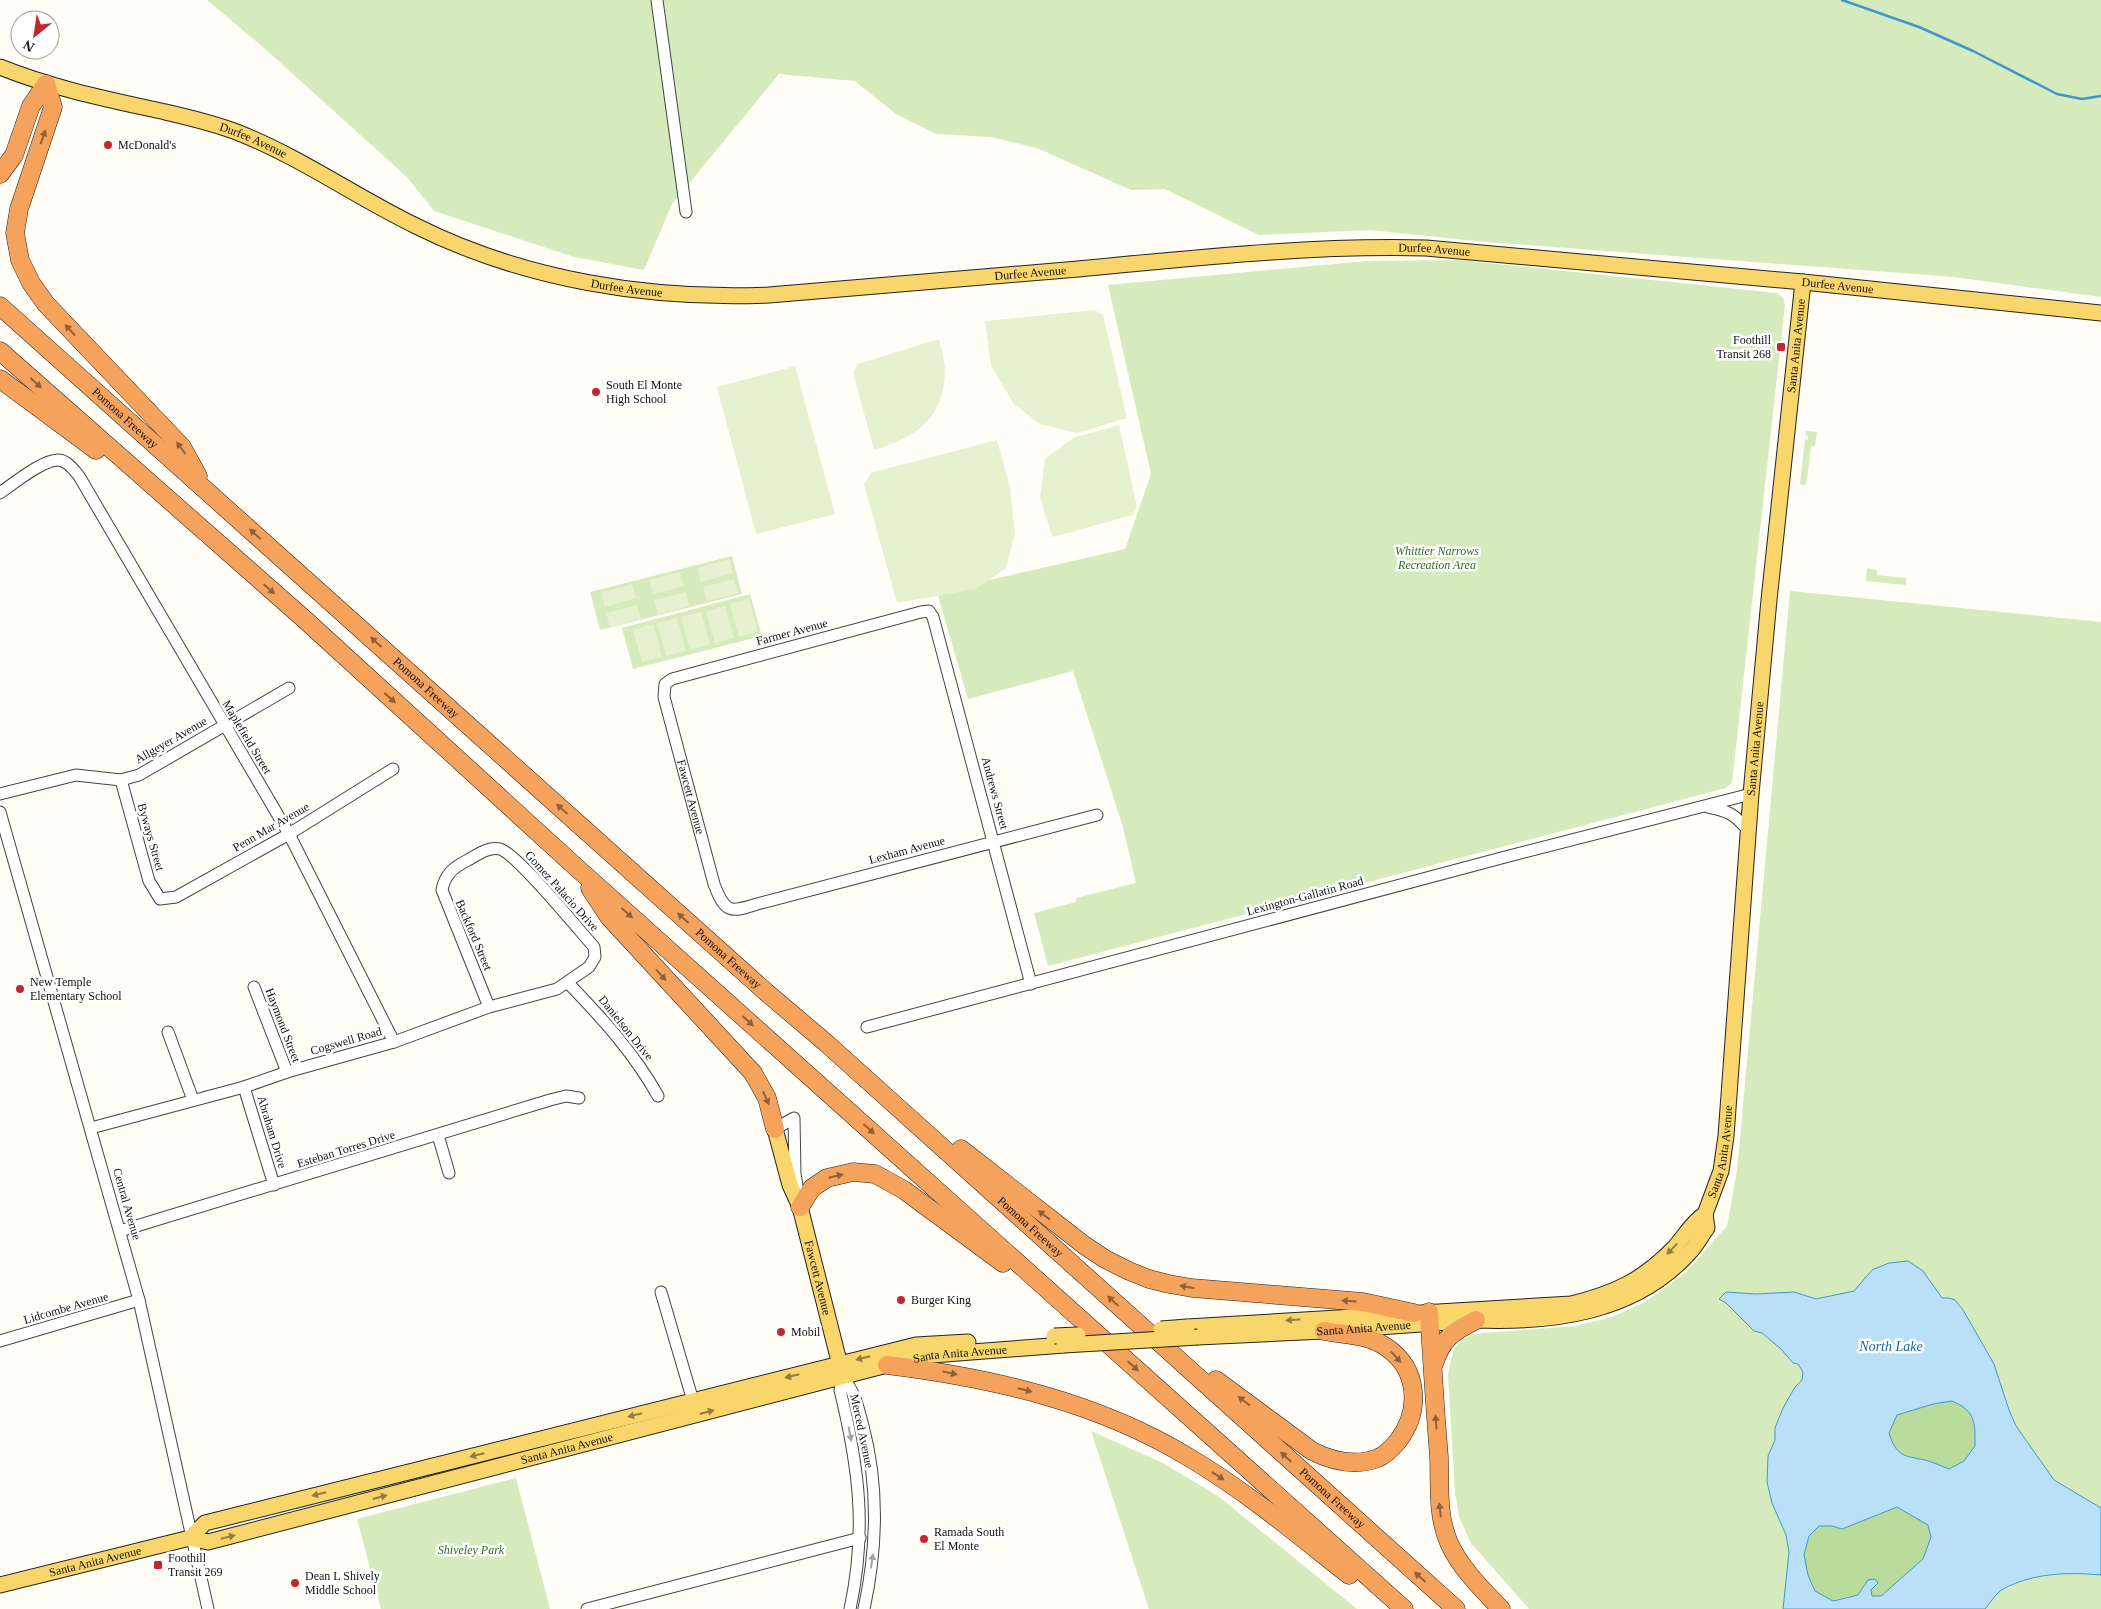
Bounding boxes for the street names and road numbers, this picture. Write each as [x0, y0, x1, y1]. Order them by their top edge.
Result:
street label: Durfee Avenue [218, 120, 289, 161]
street label: Durfee Avenue [1398, 241, 1471, 259]
street label: Durfee Avenue [994, 263, 1067, 283]
street label: Durfee Avenue [1801, 275, 1874, 296]
street label: Durfee Avenue [590, 276, 663, 300]
street label: Santa Anita Avenue [1784, 298, 1808, 394]
street label: Pomona Freeway [89, 385, 161, 451]
street label: Farmer Avenue [755, 616, 829, 648]
street label: Pomona Freeway [390, 654, 462, 721]
street label: Maplefield Street [219, 698, 275, 777]
street label: Santa Anita Avenue [1744, 701, 1767, 796]
street label: Allgeyer Avenue [133, 714, 209, 766]
street label: Andrews Street [979, 755, 1012, 831]
street label: Fawcett Avenue [674, 758, 707, 836]
street label: Penn Mar Avenue [230, 799, 312, 855]
street label: Byways Street [135, 802, 168, 873]
street label: Lexham Avenue [867, 833, 947, 867]
street label: Gomez Palacio Drive [522, 848, 602, 934]
street label: Lexington-Gallatin Road [1245, 874, 1365, 918]
street label: Backford Street [453, 897, 495, 973]
street label: Pomona Freeway [693, 925, 764, 992]
street label: Haymond Street [262, 986, 304, 1065]
street label: Danielson Drive [596, 993, 656, 1063]
street label: Cogswell Road [309, 1024, 383, 1058]
street label: Abraham Drive [254, 1094, 290, 1170]
street label: Santa Anita Avenue [1704, 1105, 1735, 1200]
street label: Esteban Torres Drive [295, 1127, 397, 1171]
street label: Central Avenue [110, 1166, 144, 1242]
street label: Pomona Freeway [995, 1194, 1066, 1260]
street label: Fawcett Avenue [802, 1239, 834, 1317]
street label: Lidcombe Avenue [22, 1289, 110, 1327]
street label: Santa Anita Avenue [1316, 1318, 1411, 1338]
street label: Santa Anita Avenue [912, 1342, 1008, 1366]
street label: Merced Avenue [847, 1393, 877, 1469]
street label: Santa Anita Avenue [519, 1430, 614, 1467]
street label: Pomona Freeway [1297, 1465, 1368, 1531]
street label: Santa Anita Avenue [48, 1543, 143, 1580]

